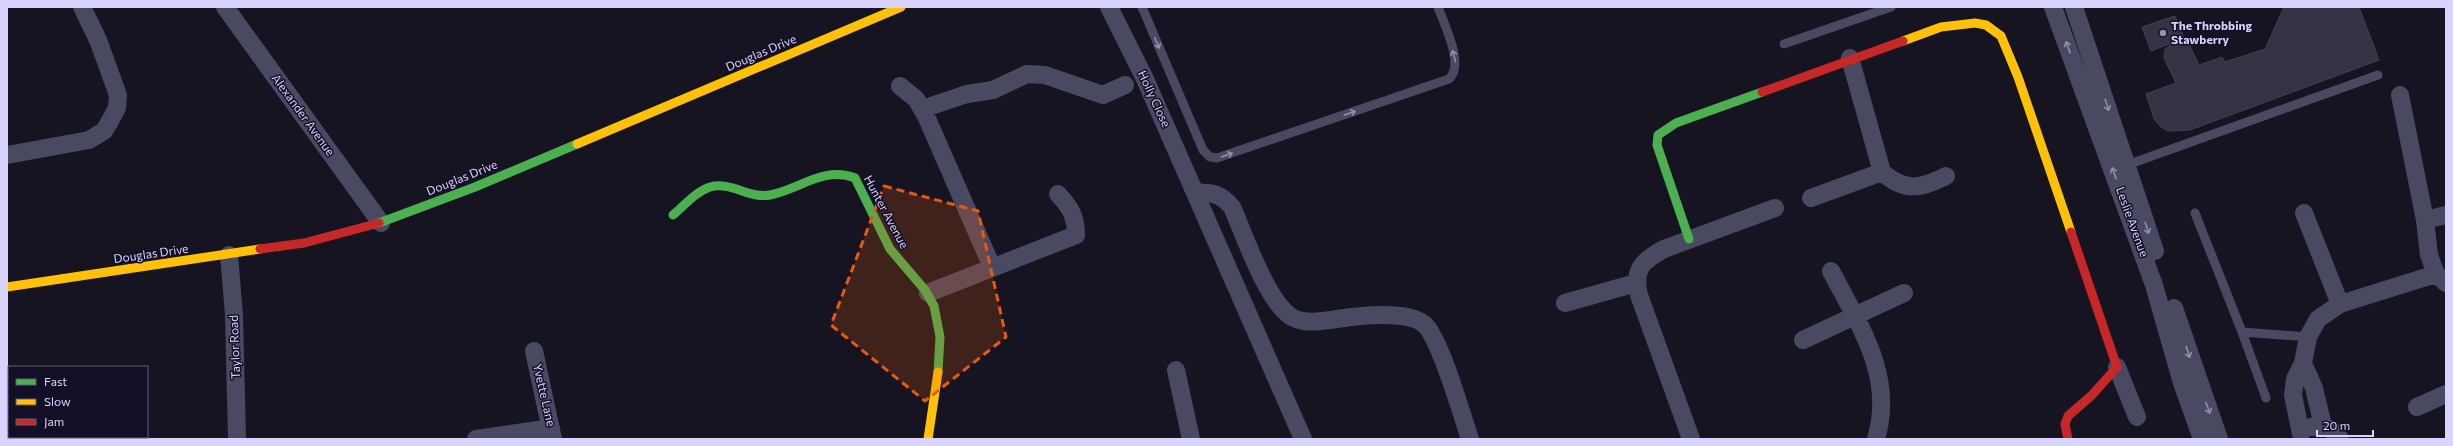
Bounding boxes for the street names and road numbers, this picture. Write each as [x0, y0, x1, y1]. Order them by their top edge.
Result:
street label: Douglas Drive [723, 31, 798, 73]
street label: Holly Close [1136, 68, 1174, 129]
street label: Alexander Avenue [269, 71, 338, 158]
street label: Douglas Drive [424, 156, 499, 198]
street label: Hunter Avenue [862, 173, 912, 251]
street label: Leslie Avenue [2114, 185, 2152, 259]
street label: Douglas Drive [113, 241, 189, 265]
street label: Taylor Road [226, 315, 242, 379]
street label: Yvette Lane [531, 362, 559, 428]

